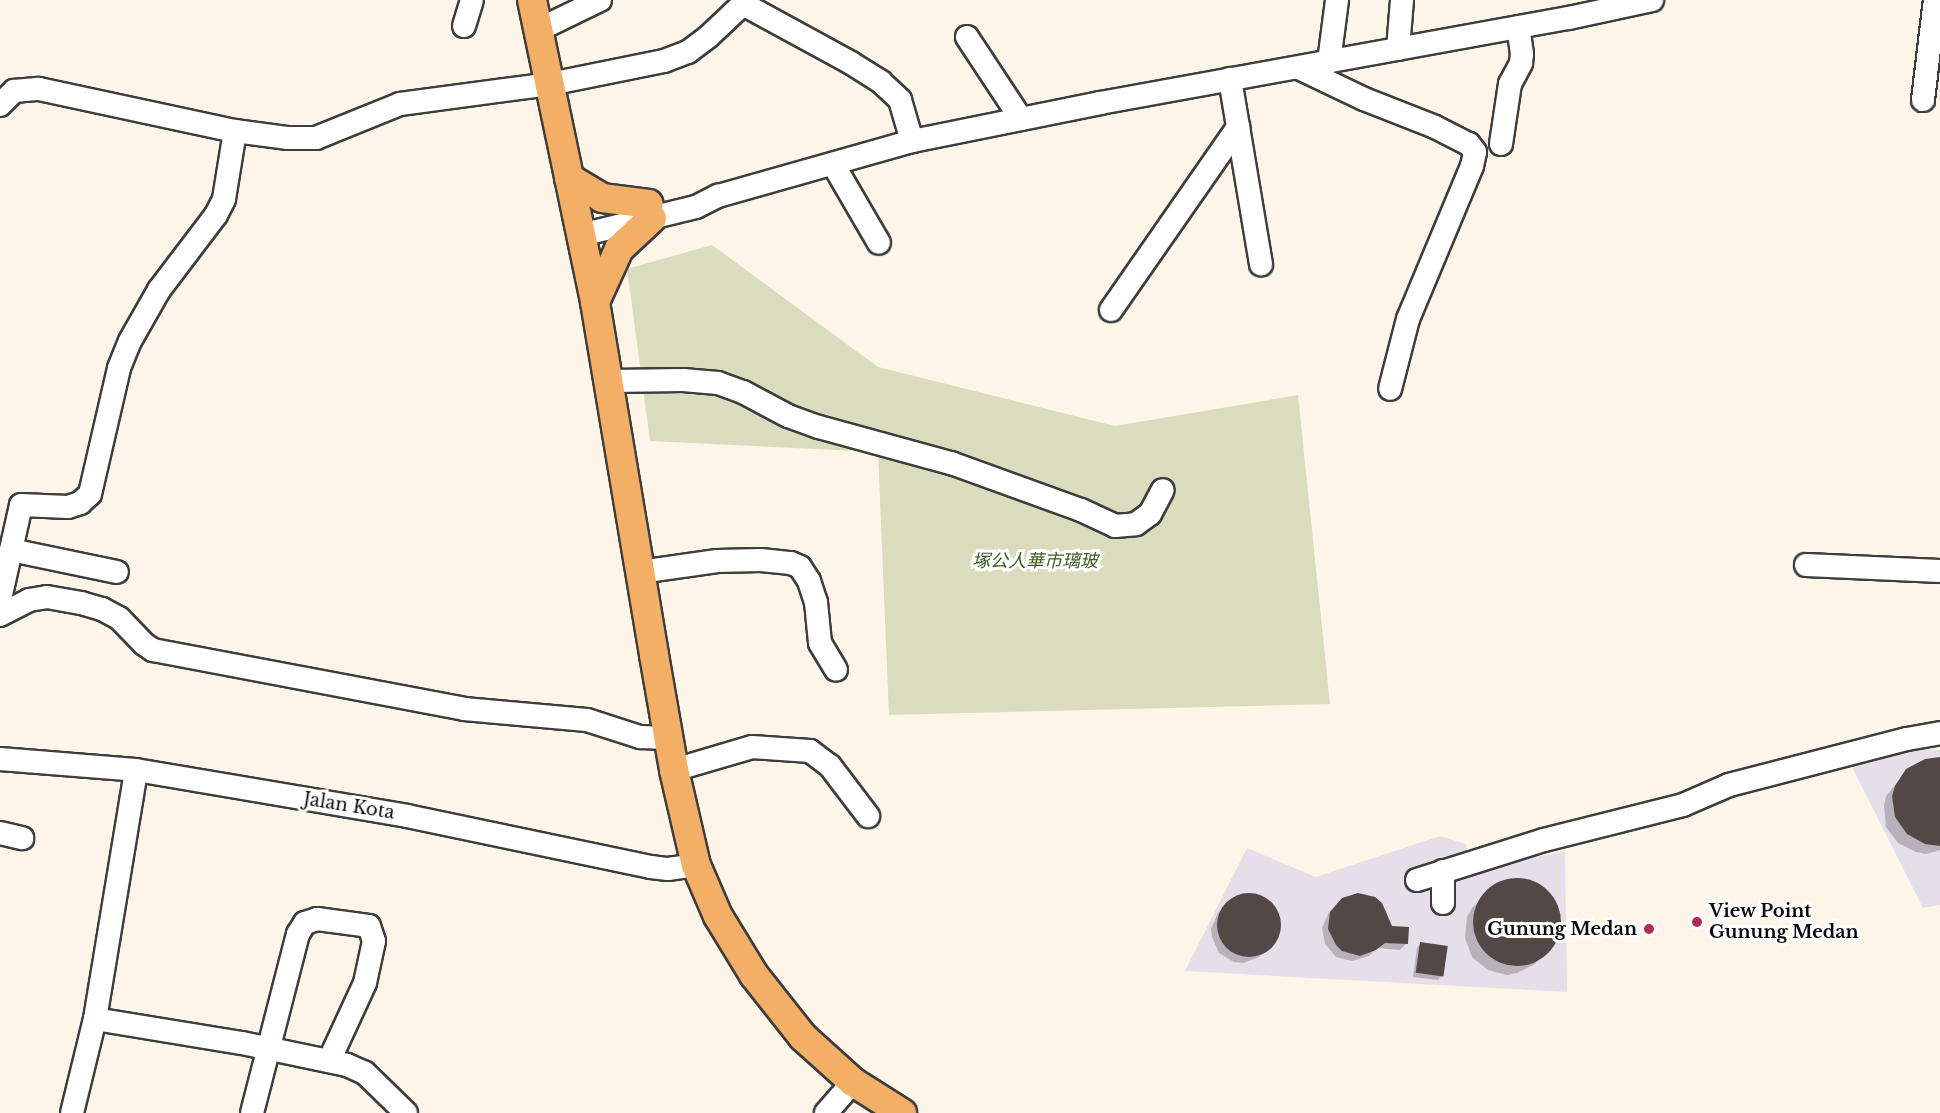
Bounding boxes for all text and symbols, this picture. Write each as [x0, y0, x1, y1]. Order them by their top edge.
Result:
park label: 塚公人華市璃玻 [972, 550, 1098, 572]
street label: Jalan Kota [302, 788, 396, 824]
place label: View Point Gunung Medan [1709, 901, 1859, 944]
marker: View Point Gunung Medan [1690, 915, 1704, 929]
place label: Gunung Medan [1487, 918, 1637, 940]
marker: Gunung Medan [1642, 922, 1656, 936]

